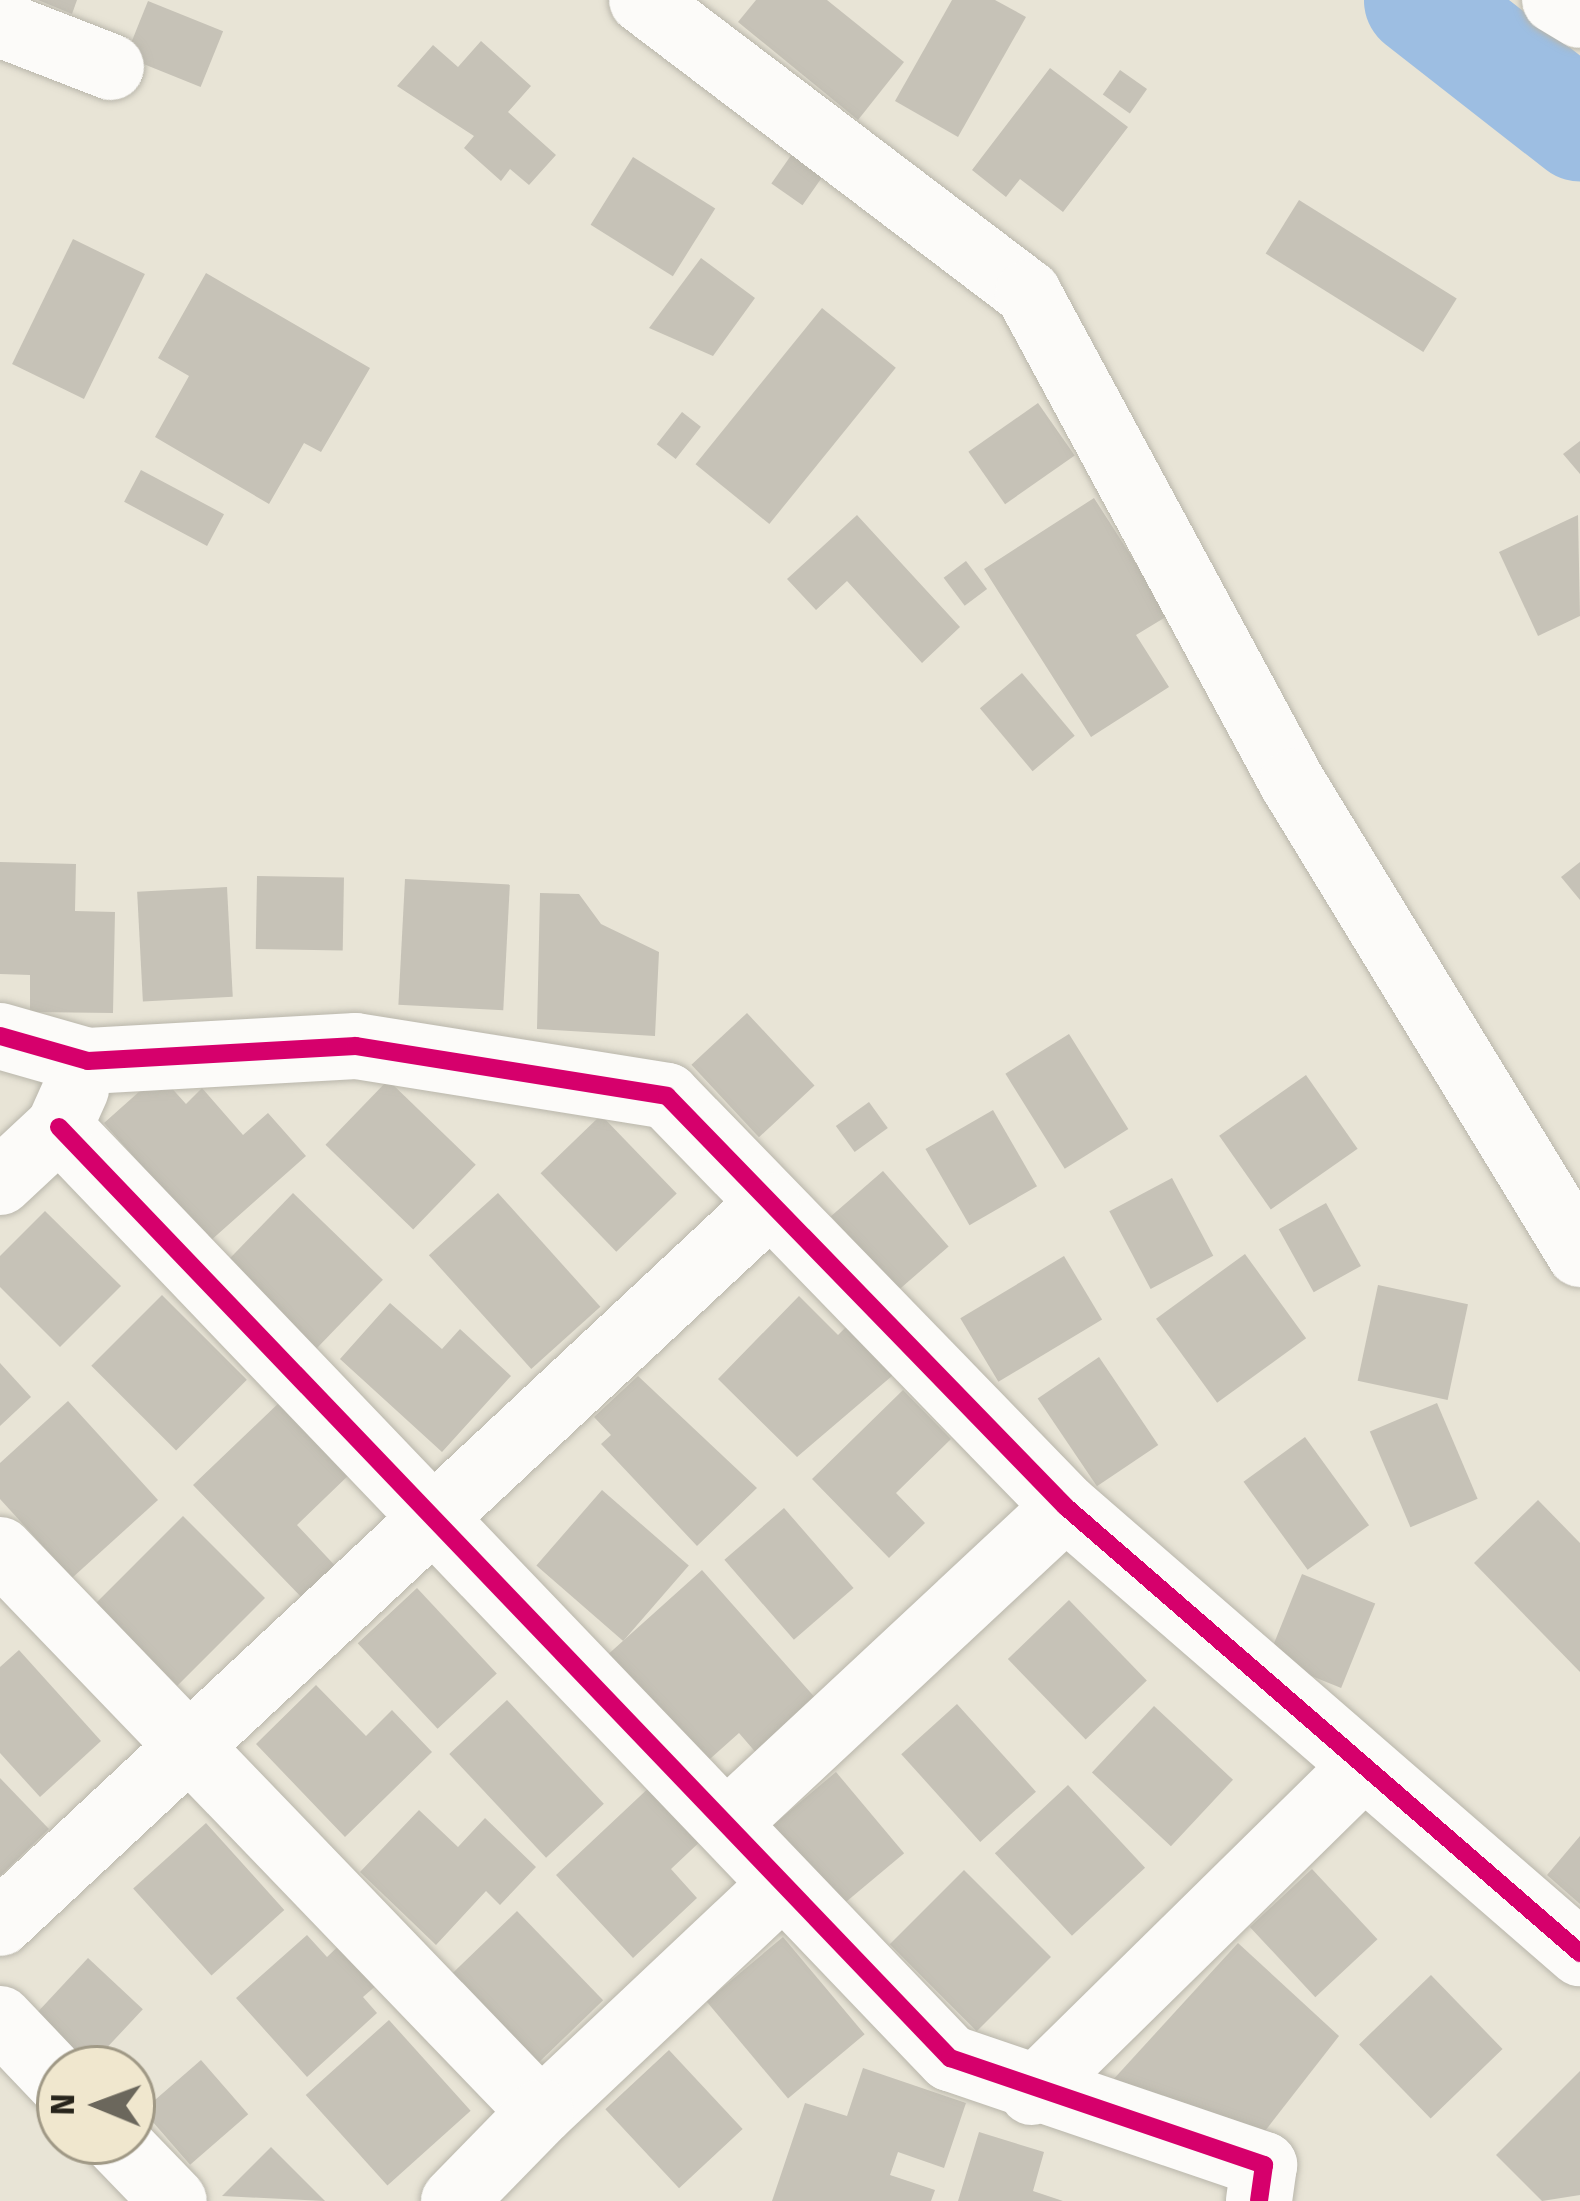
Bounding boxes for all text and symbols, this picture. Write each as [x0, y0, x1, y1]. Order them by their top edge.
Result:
north arrow [36, 2045, 156, 2165]
text: N [43, 2093, 83, 2116]

